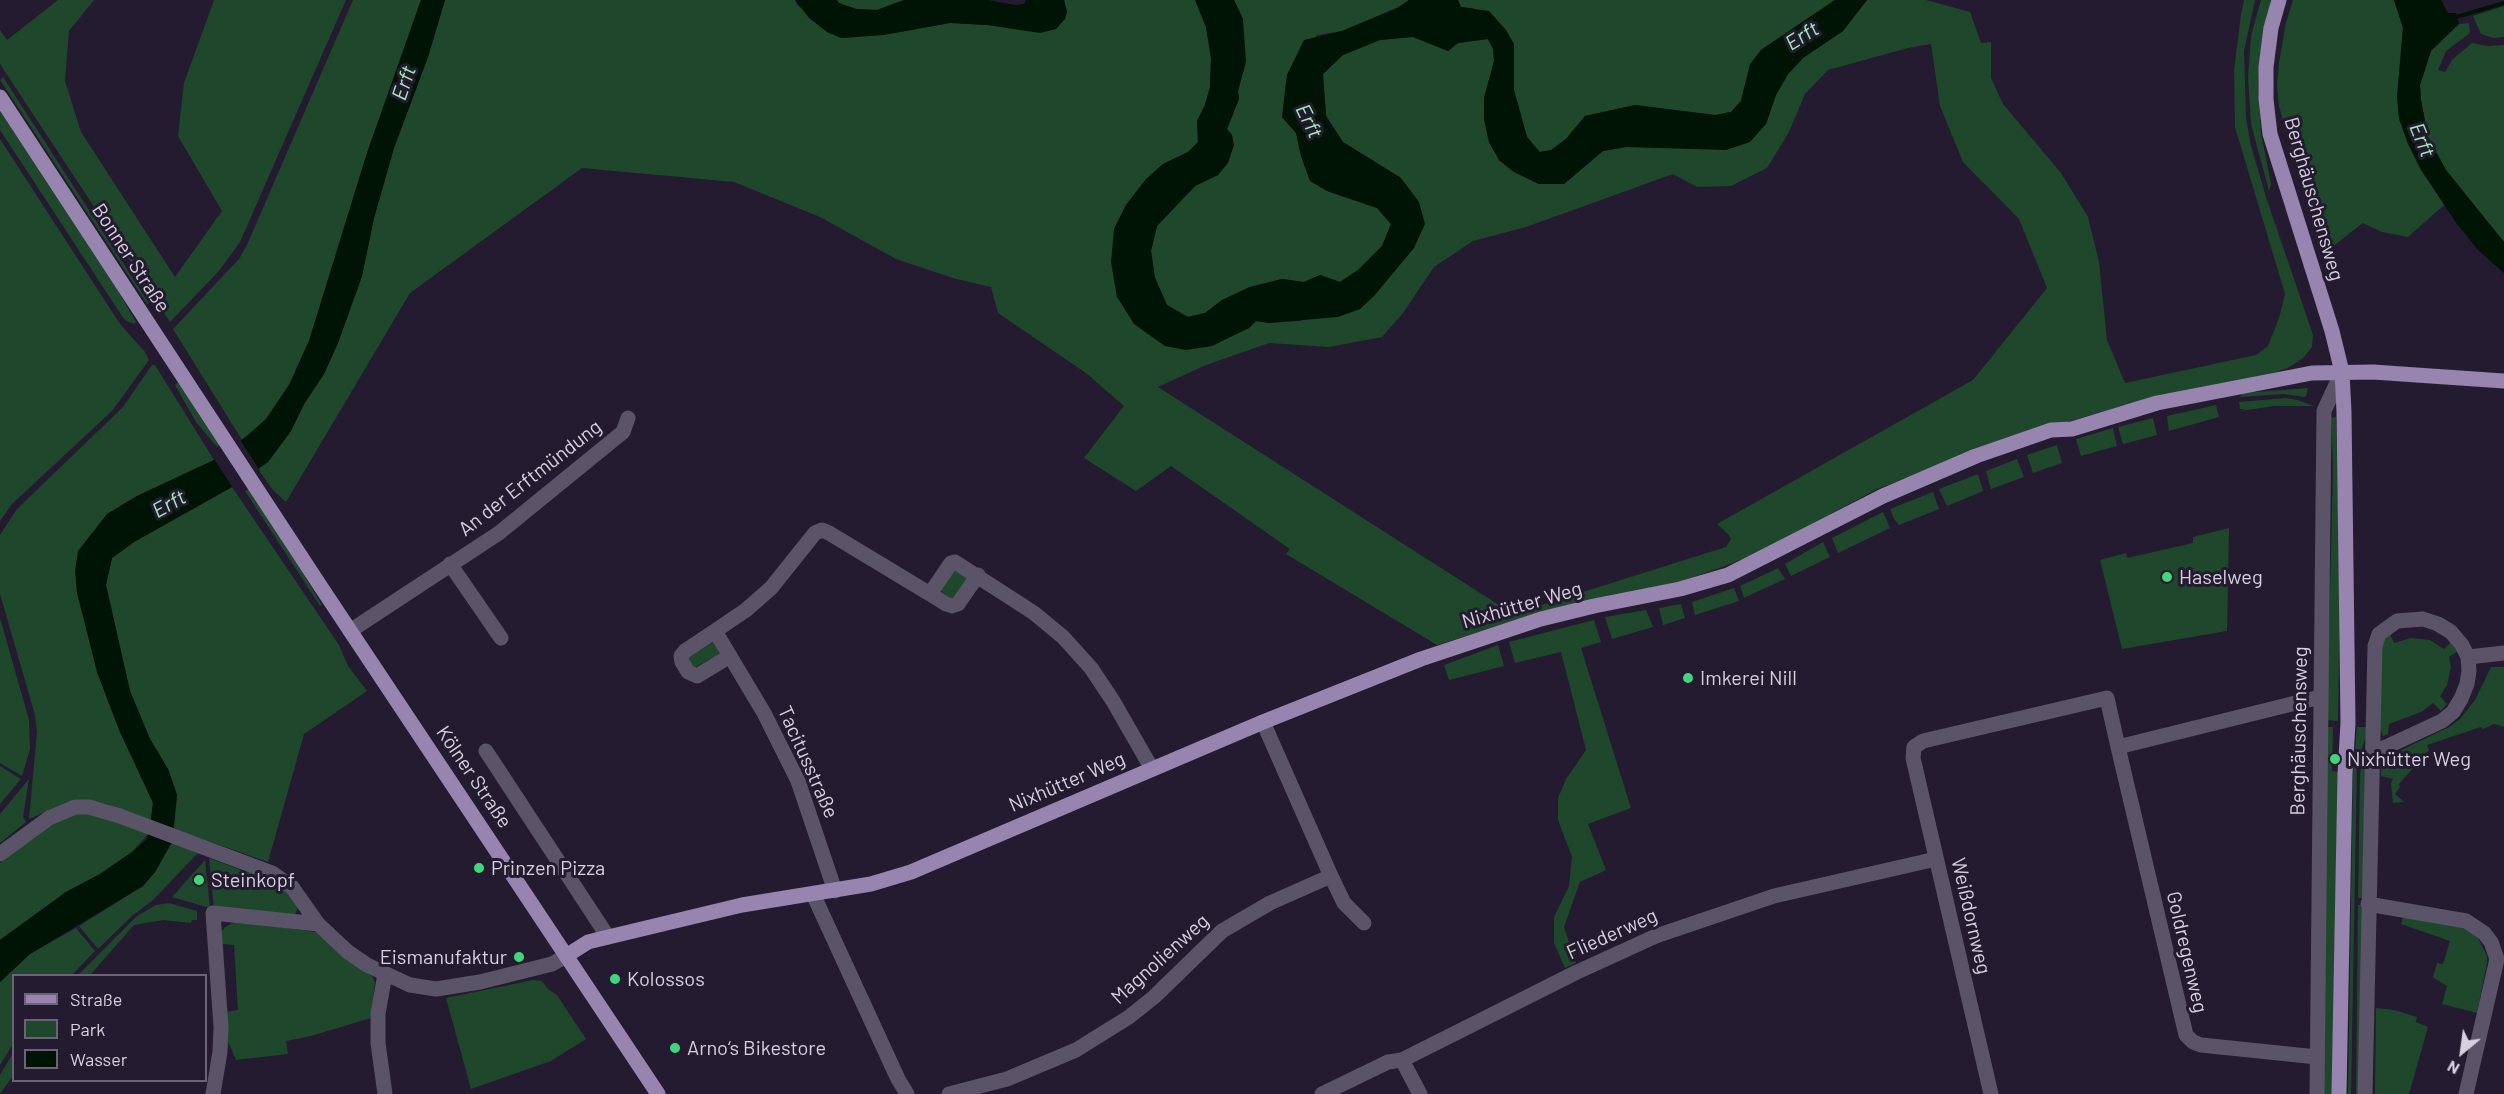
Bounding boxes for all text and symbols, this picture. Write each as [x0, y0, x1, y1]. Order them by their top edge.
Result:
water label: Erft [1781, 16, 1823, 56]
water label: Erft [386, 62, 422, 104]
water label: Erft [1290, 100, 1328, 142]
street label: Berghäuschensweg [2279, 114, 2349, 284]
water label: Erft [2404, 119, 2440, 161]
street label: Bonner Straße [87, 199, 175, 317]
street label: An der Erftmündung [454, 415, 606, 541]
water label: Erft [148, 485, 190, 523]
place label: Haselweg [2179, 565, 2263, 589]
marker: Haselweg [2160, 570, 2174, 584]
street label: Nixhütter Weg [1459, 576, 1585, 634]
street label: Berghäuschensweg [2286, 646, 2312, 816]
place label: Imkerei Nill [1700, 666, 1797, 690]
marker: Imkerei Nill [1681, 671, 1695, 685]
street label: Tacitusstraße [773, 702, 843, 822]
street label: Kölner Straße [431, 721, 517, 833]
street label: Nixhütter Weg [1005, 747, 1129, 817]
place label: Nixhütter Weg [2347, 747, 2471, 771]
marker: Nixhütter Weg [2328, 752, 2342, 766]
place label: Prinzen Pizza [491, 856, 605, 880]
street label: Weißdornweg [1946, 856, 1996, 976]
marker: Prinzen Pizza [472, 861, 486, 875]
place label: Steinkopf [211, 868, 295, 892]
marker: Steinkopf [192, 873, 206, 887]
street label: Goldregenweg [2161, 889, 2213, 1015]
street label: Fliederweg [1563, 903, 1661, 965]
street label: Magnolienweg [1106, 909, 1214, 1009]
place label: Eismanufaktur [380, 945, 507, 969]
marker: Eismanufaktur [512, 950, 526, 964]
place label: Kolossos [627, 967, 705, 991]
marker: Kolossos [608, 972, 622, 986]
legend [12, 974, 207, 1082]
text: Straße [70, 988, 122, 1010]
text: Park [70, 1018, 105, 1040]
north arrow [2432, 1022, 2492, 1082]
place label: Arno‘s Bikestore [687, 1036, 826, 1060]
marker: Arno‘s Bikestore [668, 1041, 682, 1055]
text: Wasser [70, 1048, 127, 1070]
text: N [2444, 1057, 2462, 1079]

